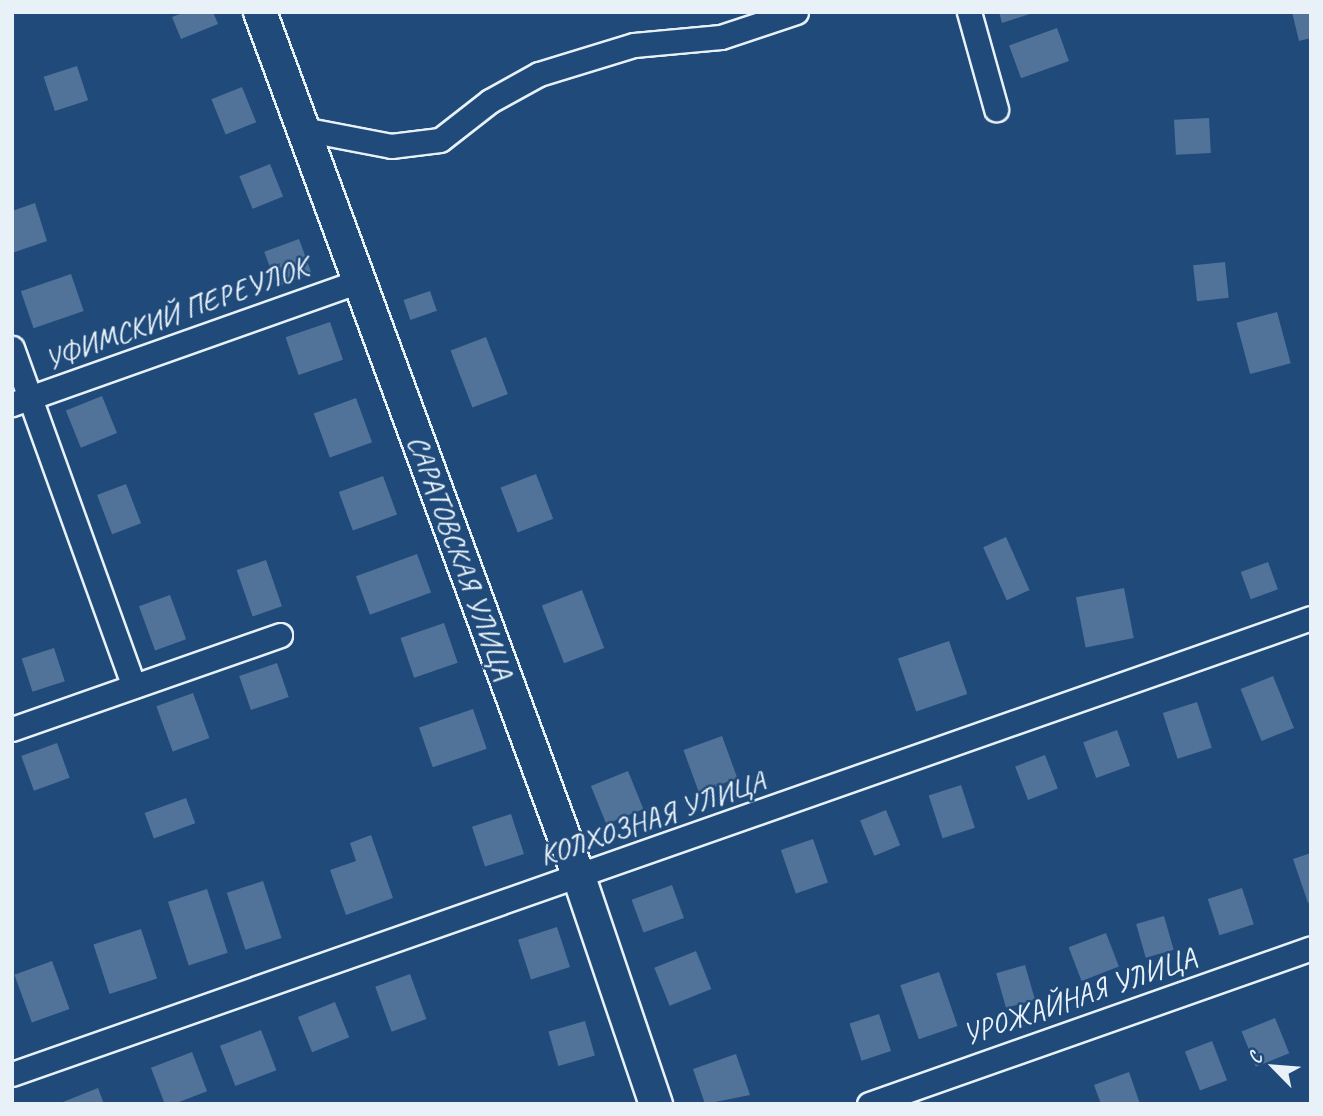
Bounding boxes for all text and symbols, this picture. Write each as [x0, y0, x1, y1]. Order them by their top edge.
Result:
street label: УФИМСКИЙ ПЕРЕУЛОК [39, 249, 313, 377]
street label: САРАТОВСКАЯ УЛИЦА [400, 431, 522, 683]
street label: КОЛХОЗНАЯ УЛИЦА [535, 763, 769, 873]
street label: УРОЖАЙНАЯ УЛИЦА [958, 939, 1200, 1053]
north arrow [1239, 1032, 1309, 1102]
text: С [1242, 1049, 1268, 1067]

